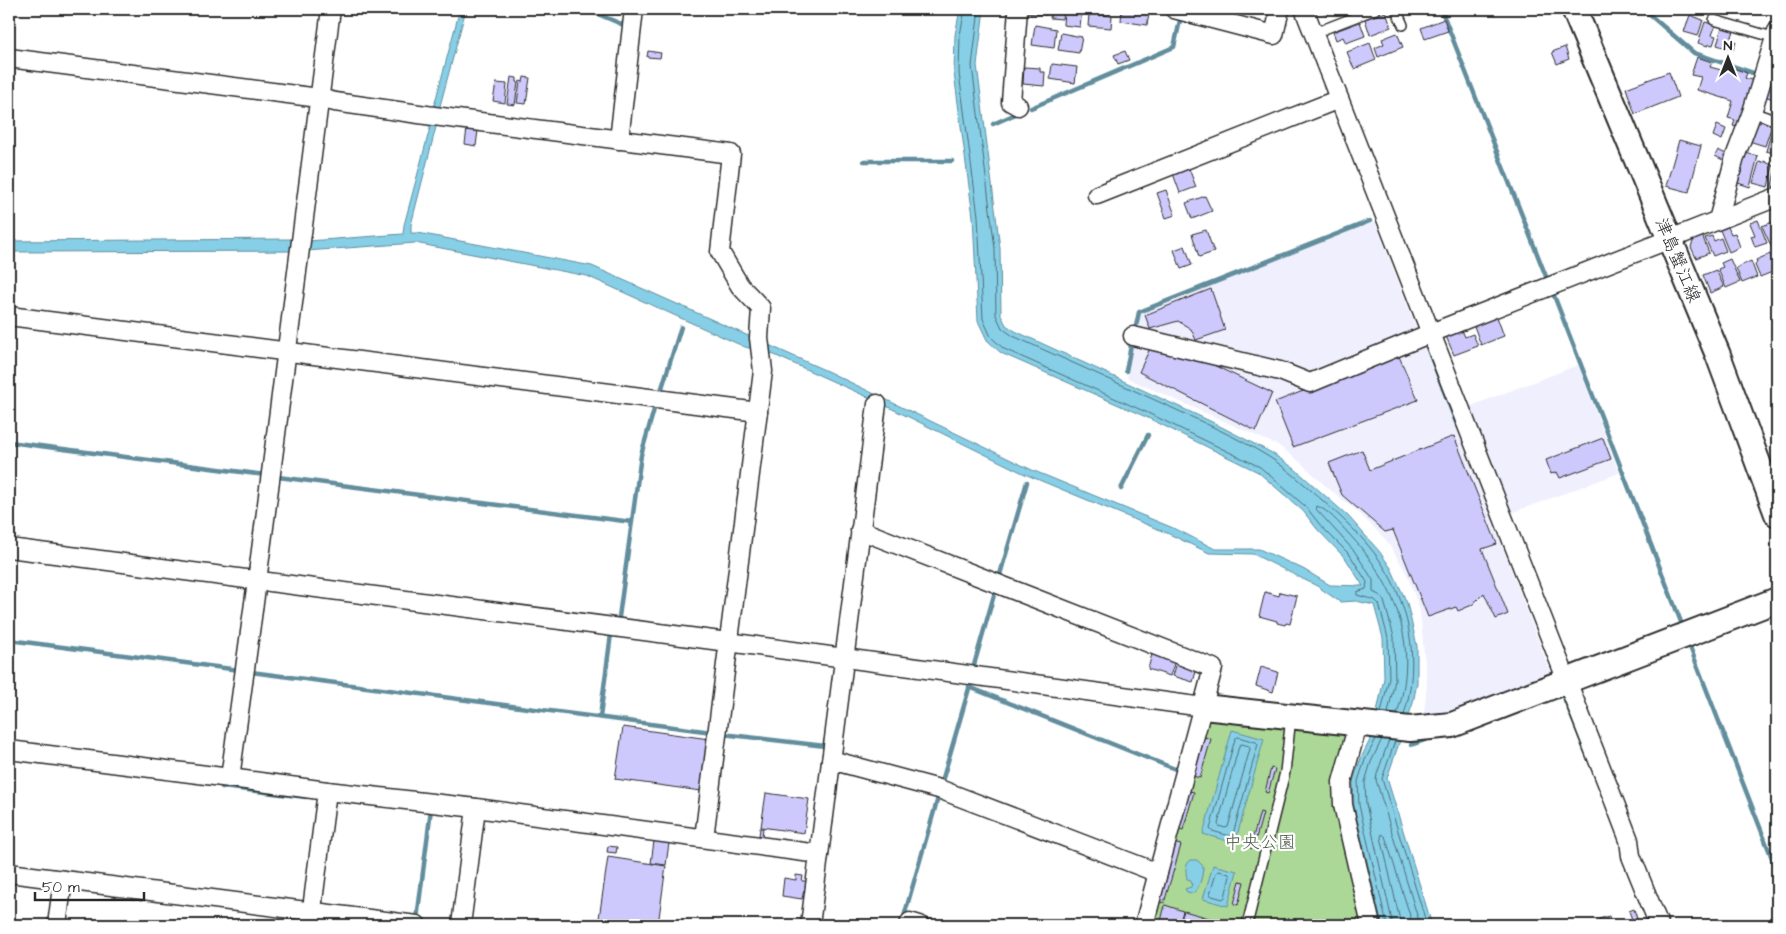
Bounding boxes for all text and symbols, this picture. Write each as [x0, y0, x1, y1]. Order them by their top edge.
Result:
north arrow [1704, 32, 1754, 82]
text: N [1724, 36, 1733, 56]
street label: 津島蟹江線 [1648, 214, 1707, 307]
park label: 中央公園 [1224, 830, 1296, 855]
scale bar [35, 869, 144, 901]
text: 50 m [42, 877, 80, 898]

